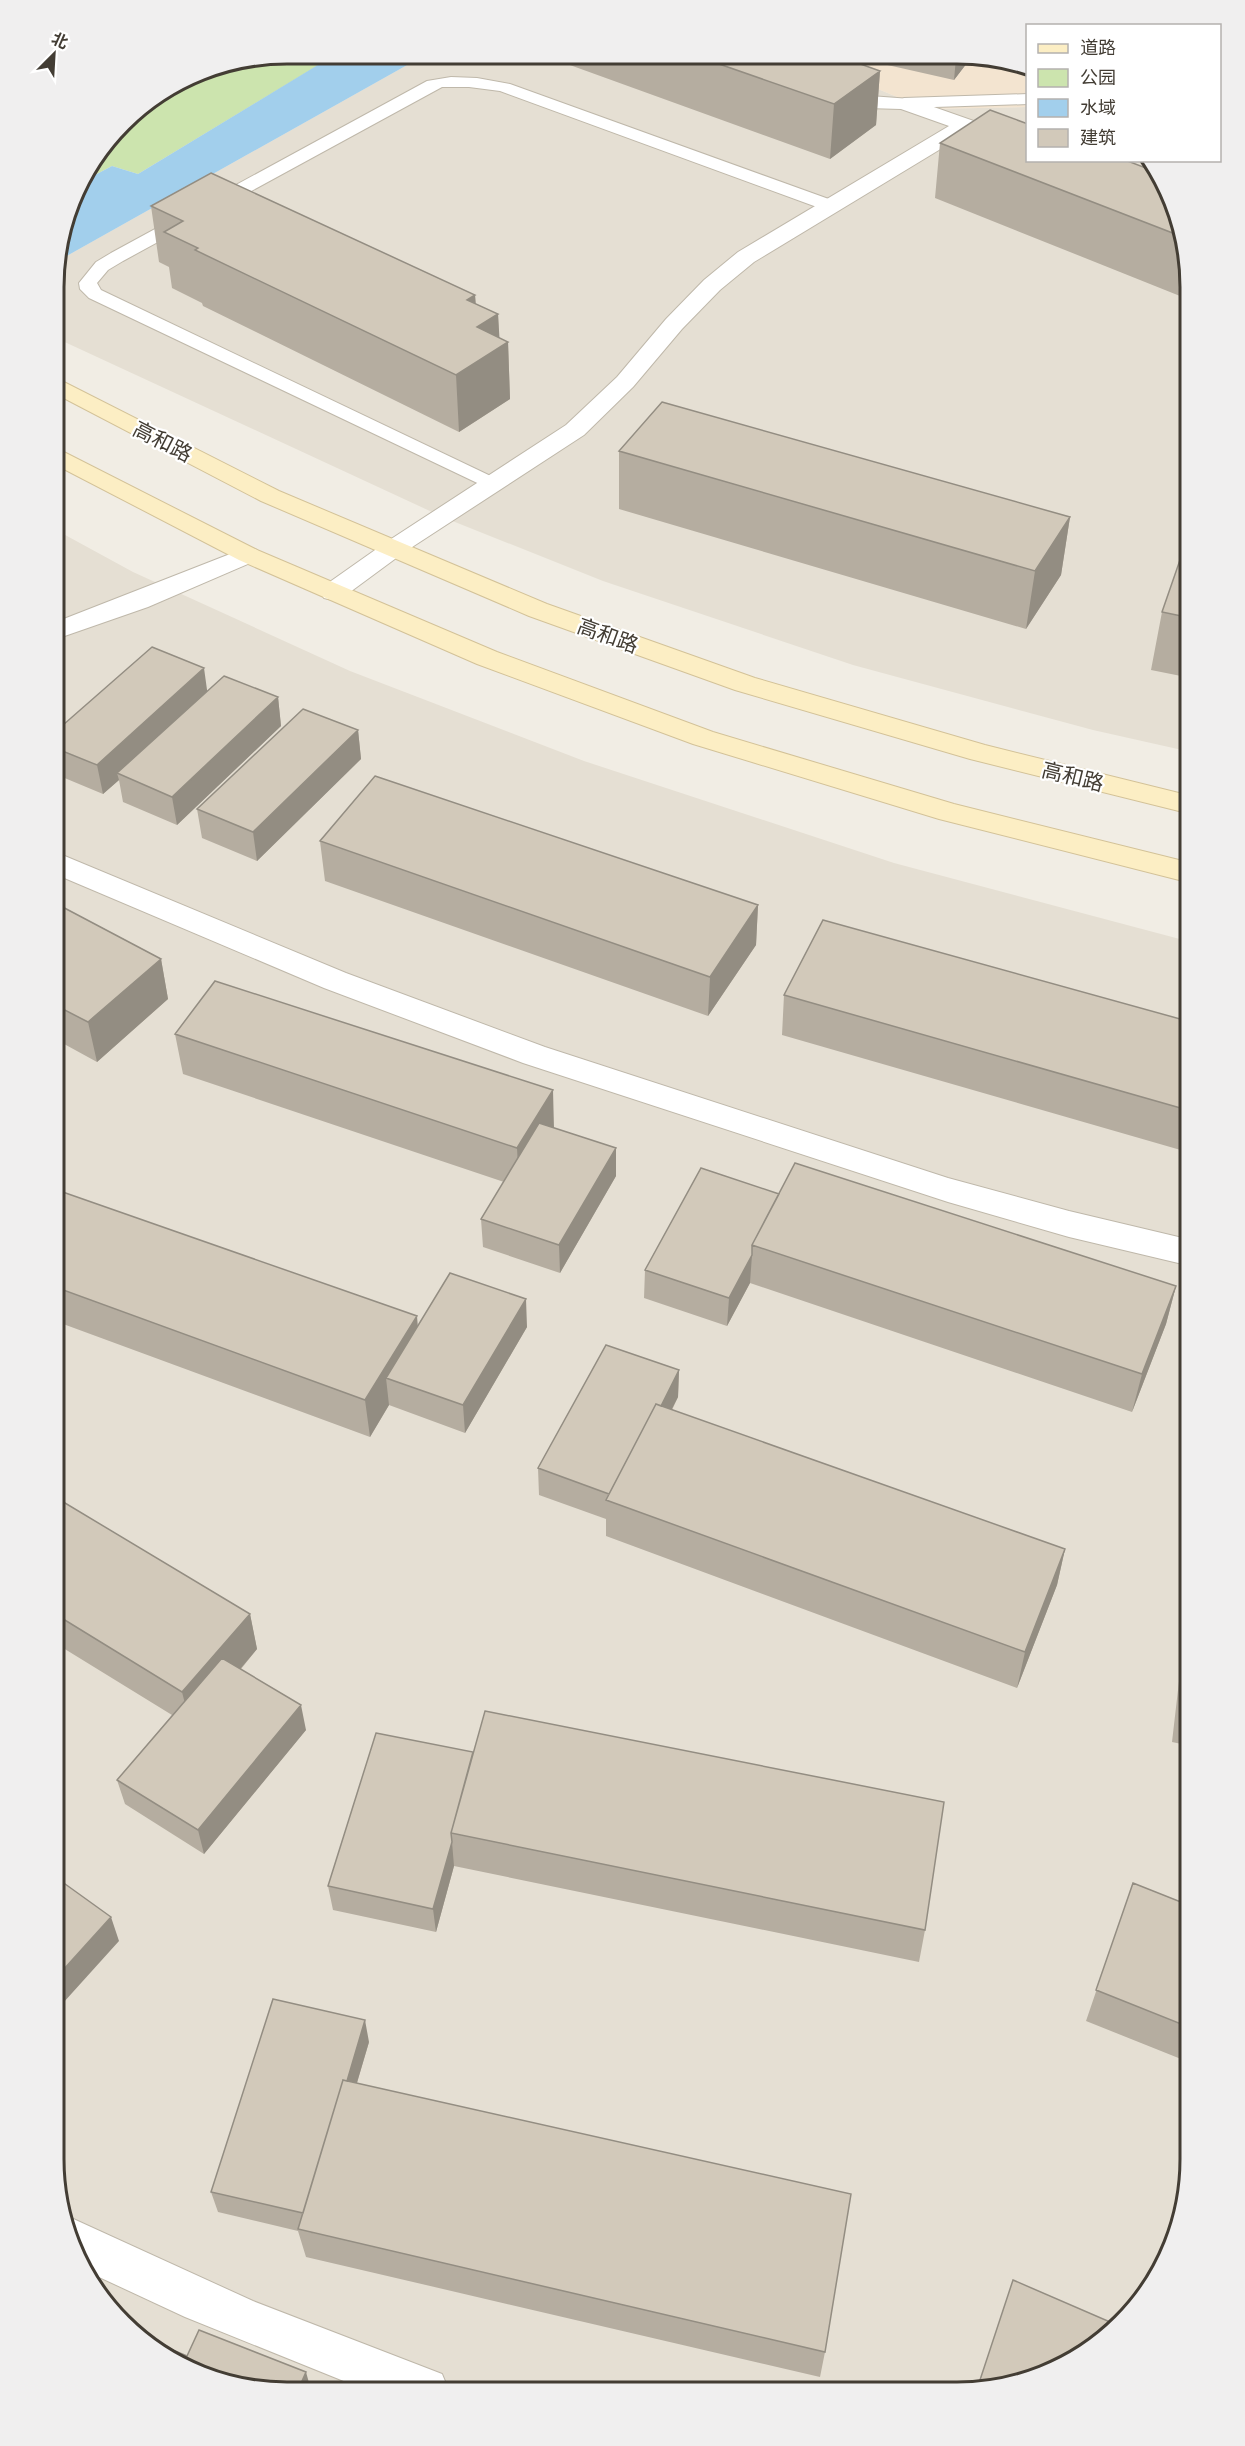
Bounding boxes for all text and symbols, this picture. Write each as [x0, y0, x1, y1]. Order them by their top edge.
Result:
north arrow [24, 24, 84, 84]
legend [1026, 24, 1221, 162]
text: 北 [49, 29, 71, 52]
text: 道路 [1080, 37, 1116, 57]
text: 公园 [1080, 67, 1116, 87]
text: 水域 [1080, 97, 1116, 117]
text: 建筑 [1080, 127, 1116, 147]
street label: 高和路 [129, 416, 197, 466]
street label: 高和路 [574, 613, 642, 657]
street label: 高和路 [1040, 757, 1106, 795]

